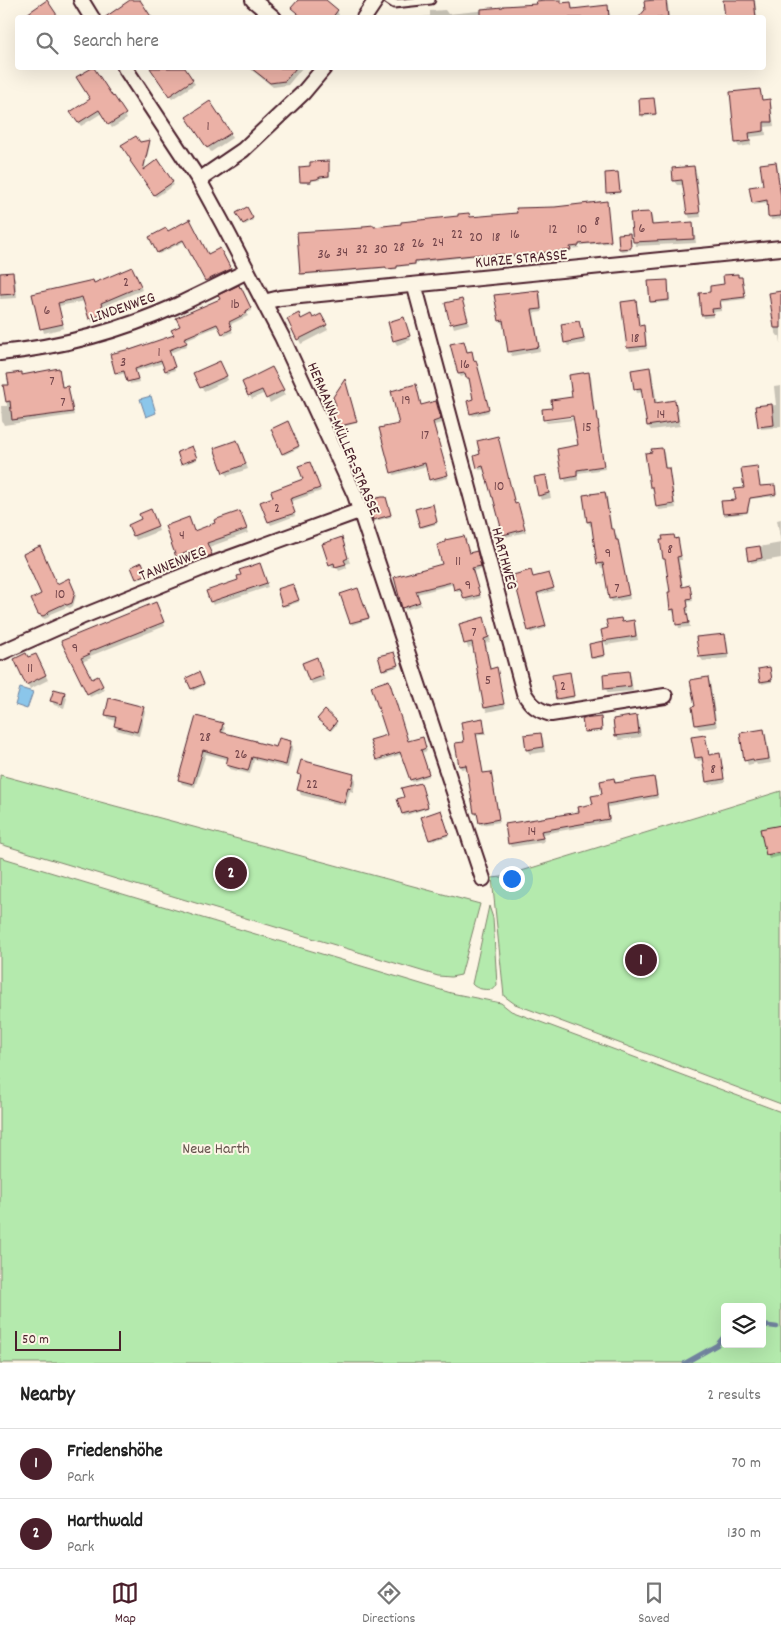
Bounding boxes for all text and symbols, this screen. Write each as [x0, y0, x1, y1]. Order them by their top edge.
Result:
search box [15, 15, 766, 70]
icon: search [33, 29, 61, 57]
text: Search here [73, 29, 159, 56]
house number: 1 [206, 117, 210, 137]
house number: 8 [594, 212, 600, 232]
house number: 6 [639, 219, 646, 239]
house number: 12 [548, 220, 558, 240]
house number: 10 [577, 220, 587, 240]
house number: 22 [451, 225, 463, 245]
house number: 16 [510, 225, 520, 245]
house number: 20 [469, 228, 483, 248]
house number: 18 [492, 228, 501, 248]
house number: 24 [432, 233, 444, 253]
house number: 26 [412, 234, 425, 254]
house number: 28 [393, 238, 405, 258]
house number: 32 [356, 240, 368, 260]
house number: 30 [374, 240, 388, 260]
house number: 34 [336, 243, 348, 263]
street label: KURZE STRASSE [474, 244, 569, 275]
house number: 36 [317, 245, 331, 265]
house number: 2 [123, 273, 129, 293]
street label: LINDENWEG [87, 287, 158, 330]
house number: 1b [230, 295, 240, 315]
house number: 6 [44, 301, 51, 321]
house number: 18 [631, 329, 640, 349]
house number: 1 [157, 343, 161, 363]
house number: 3 [120, 353, 126, 373]
house number: 16 [460, 355, 470, 375]
street label: HERMANN-MÜLLER-STRASSE [300, 359, 386, 520]
house number: 7 [49, 372, 55, 392]
house number: 19 [401, 391, 411, 411]
house number: 7 [60, 393, 66, 413]
house number: 14 [657, 405, 665, 425]
house number: 15 [582, 418, 592, 438]
house number: 17 [421, 426, 429, 446]
house number: 10 [494, 477, 504, 497]
house number: 2 [274, 499, 280, 519]
street label: HARTHWEG [484, 525, 523, 592]
house number: 4 [179, 526, 185, 546]
street label: TANNENWEG [136, 540, 210, 588]
house number: 8 [667, 540, 673, 560]
house number: 9 [605, 544, 611, 564]
house number: 11 [455, 552, 461, 572]
house number: 9 [465, 576, 471, 596]
house number: 7 [614, 579, 620, 599]
house number: 10 [55, 585, 65, 605]
house number: 7 [471, 623, 477, 643]
house number: 9 [72, 639, 78, 659]
house number: 11 [27, 659, 33, 679]
house number: 5 [485, 671, 491, 691]
house number: 2 [560, 677, 566, 697]
house number: 28 [199, 728, 211, 748]
house number: 26 [235, 745, 248, 765]
house number: 8 [710, 760, 716, 780]
house number: 22 [306, 775, 318, 795]
house number: 14 [528, 822, 536, 842]
pin: 2 [215, 854, 247, 892]
your location [499, 866, 525, 892]
pin: 1 [625, 941, 657, 979]
park label: Neue Harth [182, 1138, 250, 1161]
map controls [721, 1303, 766, 1348]
button: layers [721, 1303, 766, 1348]
scale bar [15, 1328, 121, 1351]
text: 50 m [22, 1330, 49, 1350]
text: Nearby [20, 1381, 75, 1411]
text: 2 results [707, 1384, 761, 1407]
text: Friedenshöhe [67, 1439, 163, 1466]
text: 1 [34, 1452, 38, 1475]
text: 70 m [731, 1452, 761, 1475]
text: Park [67, 1466, 94, 1489]
text: Harthwald [67, 1509, 143, 1536]
text: 2 [33, 1522, 40, 1545]
text: 130 m [727, 1522, 761, 1545]
text: Park [67, 1536, 94, 1559]
tab: Map [111, 1579, 139, 1629]
tab: Directions [362, 1579, 415, 1629]
tab: Saved [638, 1579, 670, 1629]

